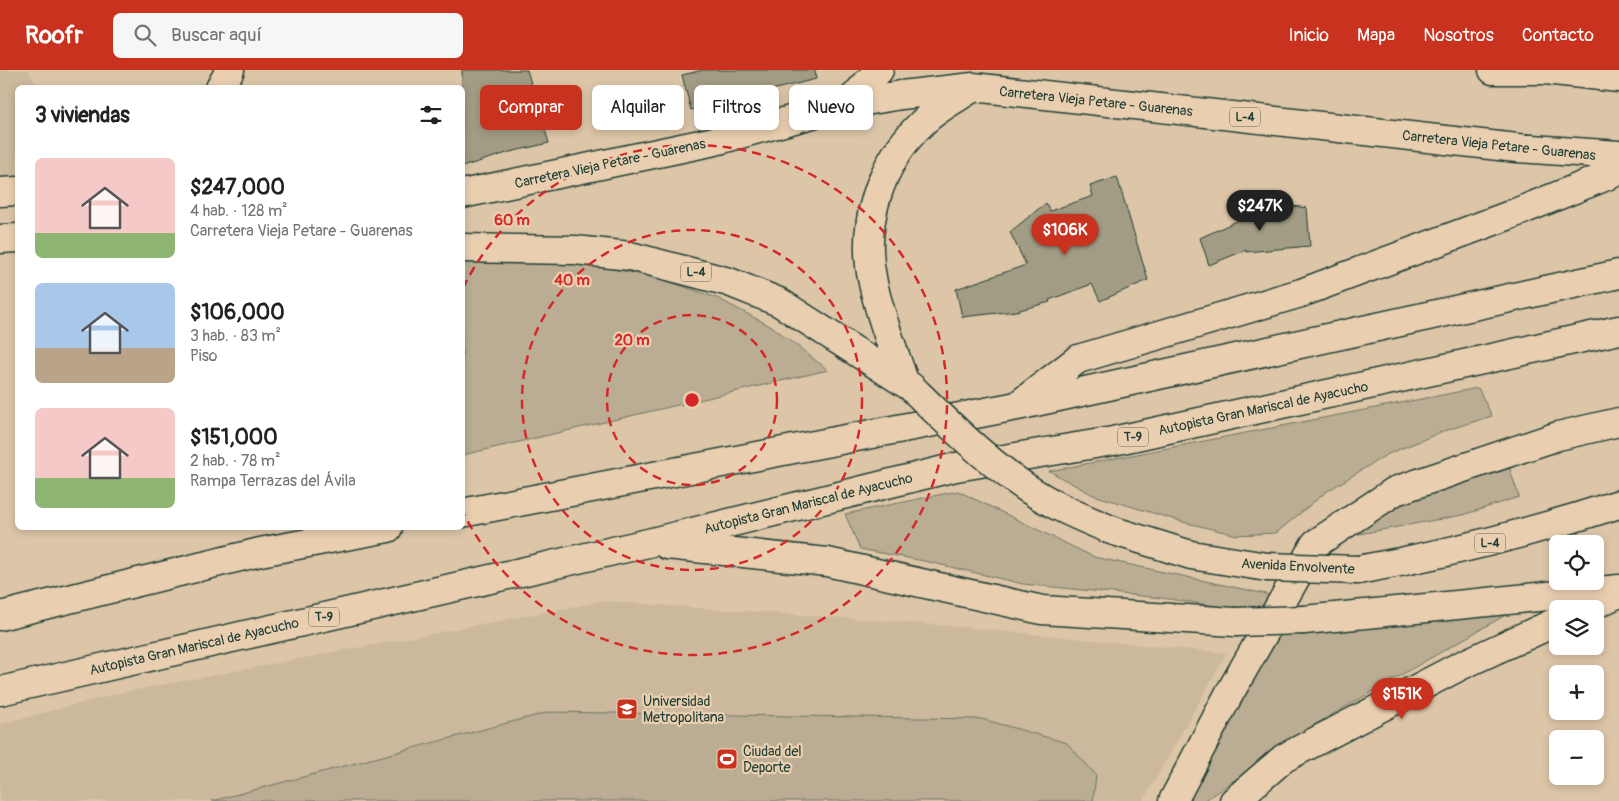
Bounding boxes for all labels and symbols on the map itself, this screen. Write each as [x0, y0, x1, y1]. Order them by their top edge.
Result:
street label: Carretera Vieja Petare - Guarenas [998, 83, 1194, 120]
road number: L-4 [1230, 108, 1260, 126]
street label: Carretera Vieja Petare - Guarenas [1401, 127, 1597, 164]
street label: Carretera Vieja Petare - Guarenas [513, 135, 708, 192]
pin: $247K [1225, 190, 1295, 232]
text: 60 m [494, 211, 530, 230]
pin: $106K [1030, 214, 1100, 256]
road number: L-4 [681, 262, 711, 282]
text: 40 m [554, 271, 590, 290]
text: 20 m [614, 331, 650, 350]
street label: Autopista Gran Mariscal de Ayacucho [1156, 378, 1370, 439]
centre of rings [683, 391, 701, 409]
road number: T-9 [1118, 428, 1148, 447]
street label: Autopista Gran Mariscal de Ayacucho [702, 469, 915, 538]
road number: L-4 [1475, 533, 1505, 552]
street label: Avenida Envolvente [1241, 555, 1355, 578]
road number: T-9 [309, 608, 339, 626]
street label: Autopista Gran Mariscal de Ayacucho [88, 614, 301, 679]
pin: $151K [1367, 678, 1437, 720]
place label: Universidad Metropolitana [643, 693, 724, 726]
school or university icon: Universidad Metropolitana [615, 697, 639, 721]
place label: Ciudad del Deporte [743, 743, 802, 776]
sports icon: Ciudad del Deporte [715, 747, 739, 771]

